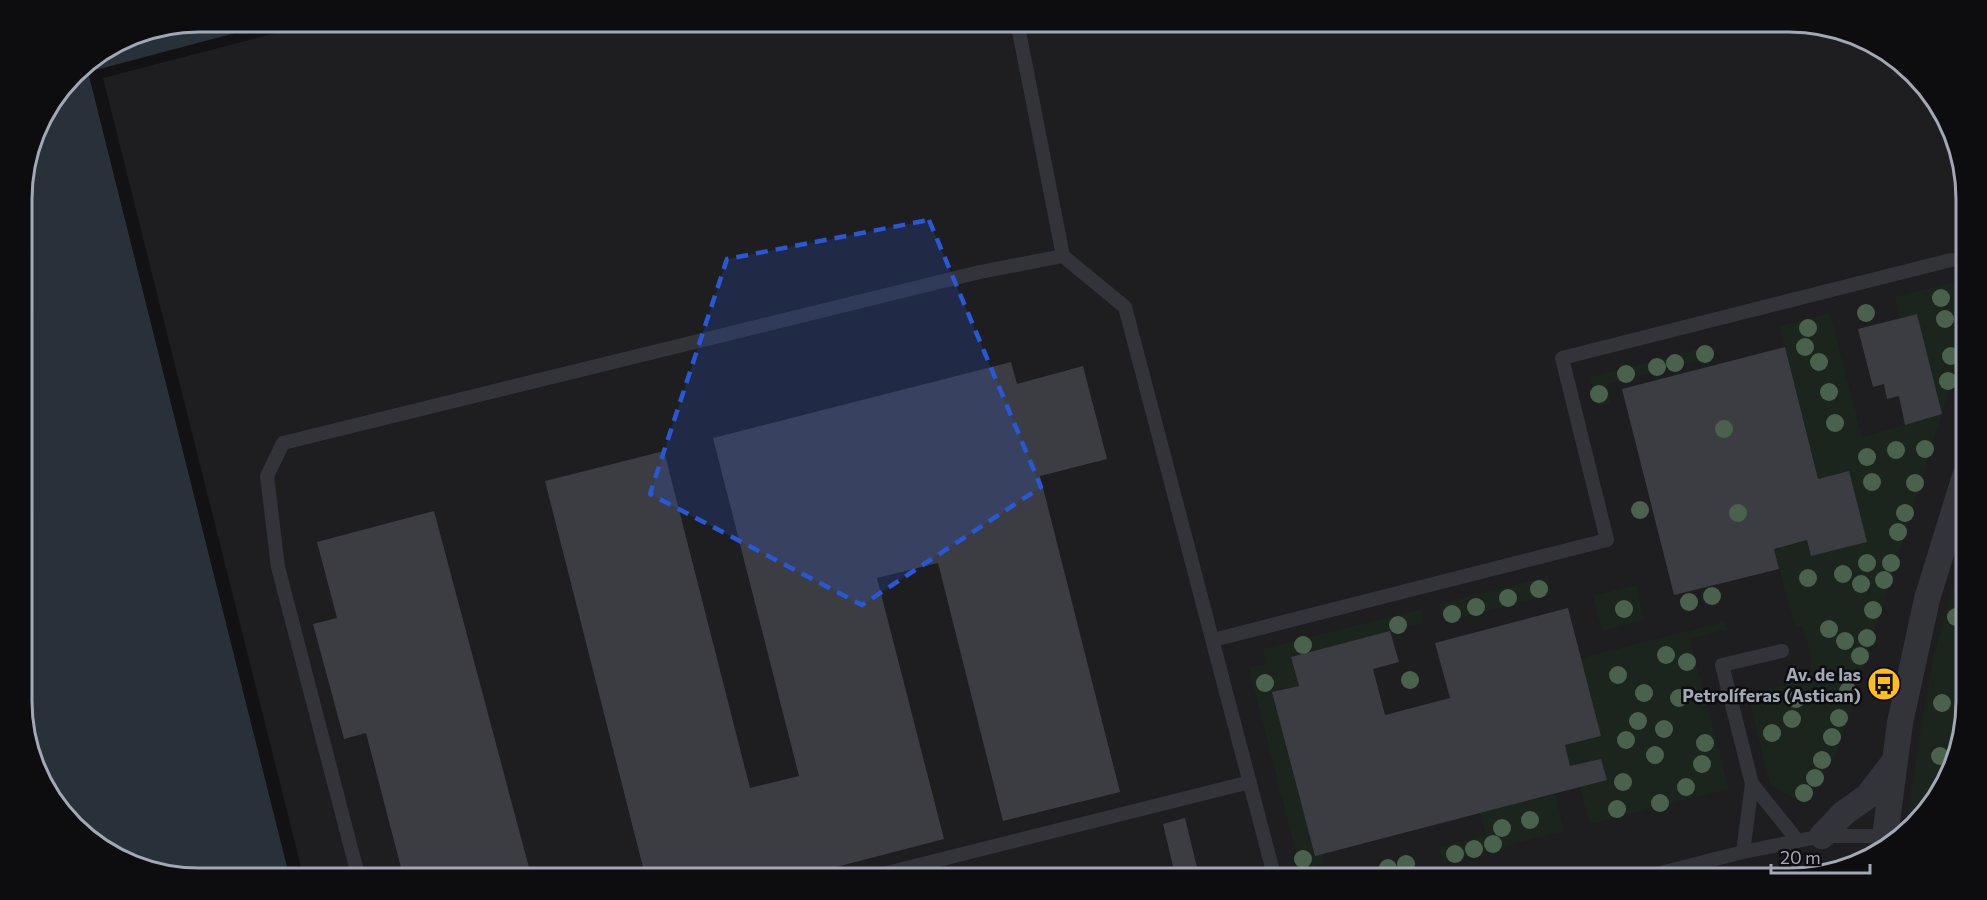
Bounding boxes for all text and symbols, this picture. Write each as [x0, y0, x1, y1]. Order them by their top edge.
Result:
place label: Av. de las Petrolíferas (Astican) [1682, 663, 1861, 706]
bus stop icon: Av. de las Petrolíferas (Astican) [1866, 666, 1902, 702]
scale bar [1771, 837, 1870, 875]
text: 20 m [1780, 846, 1821, 868]

